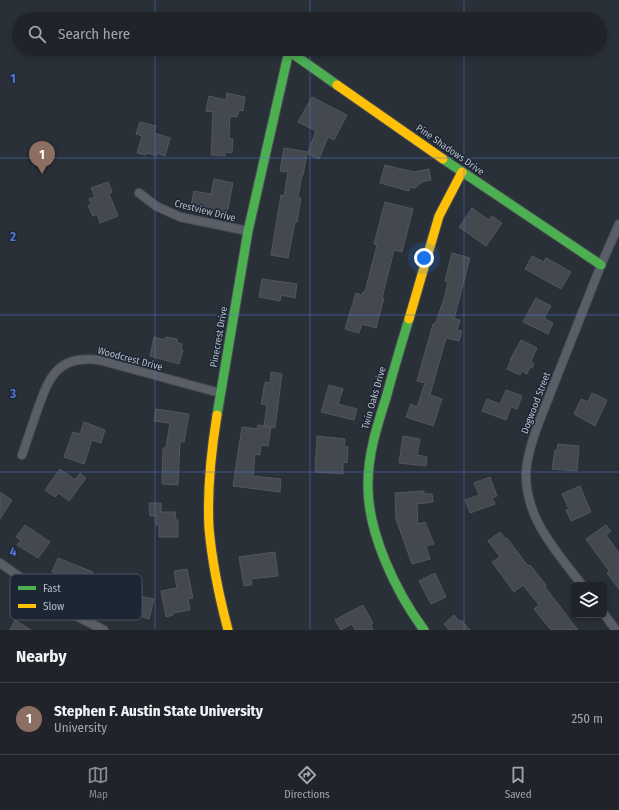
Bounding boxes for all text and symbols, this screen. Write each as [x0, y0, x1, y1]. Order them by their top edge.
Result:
search box [12, 12, 607, 56]
icon: search [26, 23, 48, 45]
text: Search here [58, 25, 130, 43]
text: 1 [10, 71, 16, 86]
street label: Pine Shadows Drive [414, 122, 486, 178]
pin: 1 [29, 141, 55, 174]
street label: Crestview Drive [173, 198, 237, 224]
text: 2 [9, 229, 16, 244]
your location [414, 248, 434, 268]
street label: Pinecrest Drive [208, 306, 230, 368]
street label: Woodcrest Drive [96, 345, 164, 373]
street label: Twin Oaks Drive [359, 365, 389, 431]
street label: Dogwood Street [519, 370, 554, 436]
text: 3 [9, 386, 16, 401]
text: 4 [10, 544, 17, 559]
legend [10, 574, 142, 620]
text: Fast [43, 582, 61, 595]
map controls [571, 582, 607, 618]
button: layers [571, 582, 607, 618]
text: Slow [43, 600, 64, 613]
text: Nearby [16, 646, 67, 667]
text: Stephen F. Austin State University [54, 702, 263, 720]
text: 1 [26, 711, 32, 726]
text: 250 m [571, 711, 603, 726]
text: University [54, 720, 107, 735]
tab: Map [87, 764, 109, 801]
tab: Directions [284, 764, 330, 801]
tab: Saved [505, 764, 532, 801]

